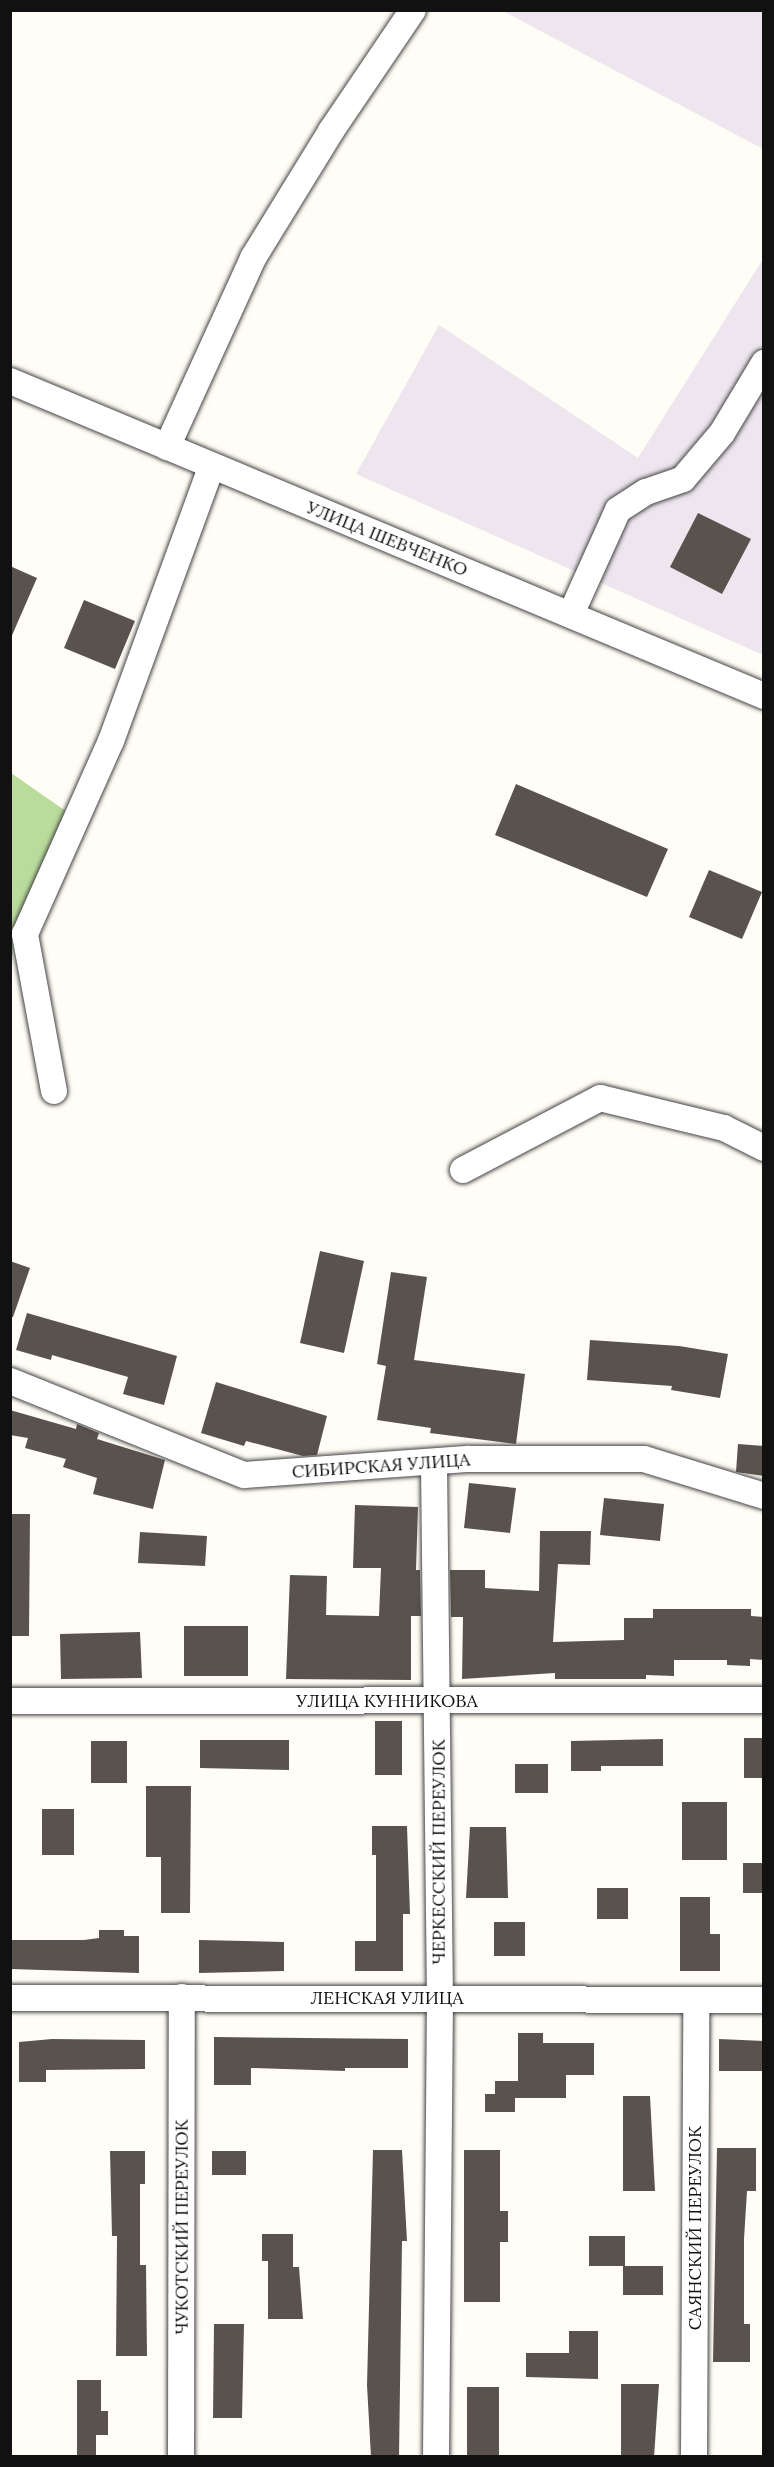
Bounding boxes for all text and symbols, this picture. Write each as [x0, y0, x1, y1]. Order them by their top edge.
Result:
street label: УЛИЦА ШЕВЧЕНКО [303, 497, 471, 581]
street label: СИБИРСКАЯ УЛИЦА [291, 1449, 471, 1483]
street label: УЛИЦА КУННИКОВА [296, 1690, 478, 1712]
street label: ЧЕРКЕССКИЙ ПЕРЕУЛОК [428, 1739, 450, 1965]
street label: ЛЕНСКАЯ УЛИЦА [310, 1987, 464, 2009]
street label: ЧУКОТСКИЙ ПЕРЕУЛОК [171, 2119, 193, 2335]
street label: САЯНСКИЙ ПЕРЕУЛОК [684, 2126, 706, 2330]

